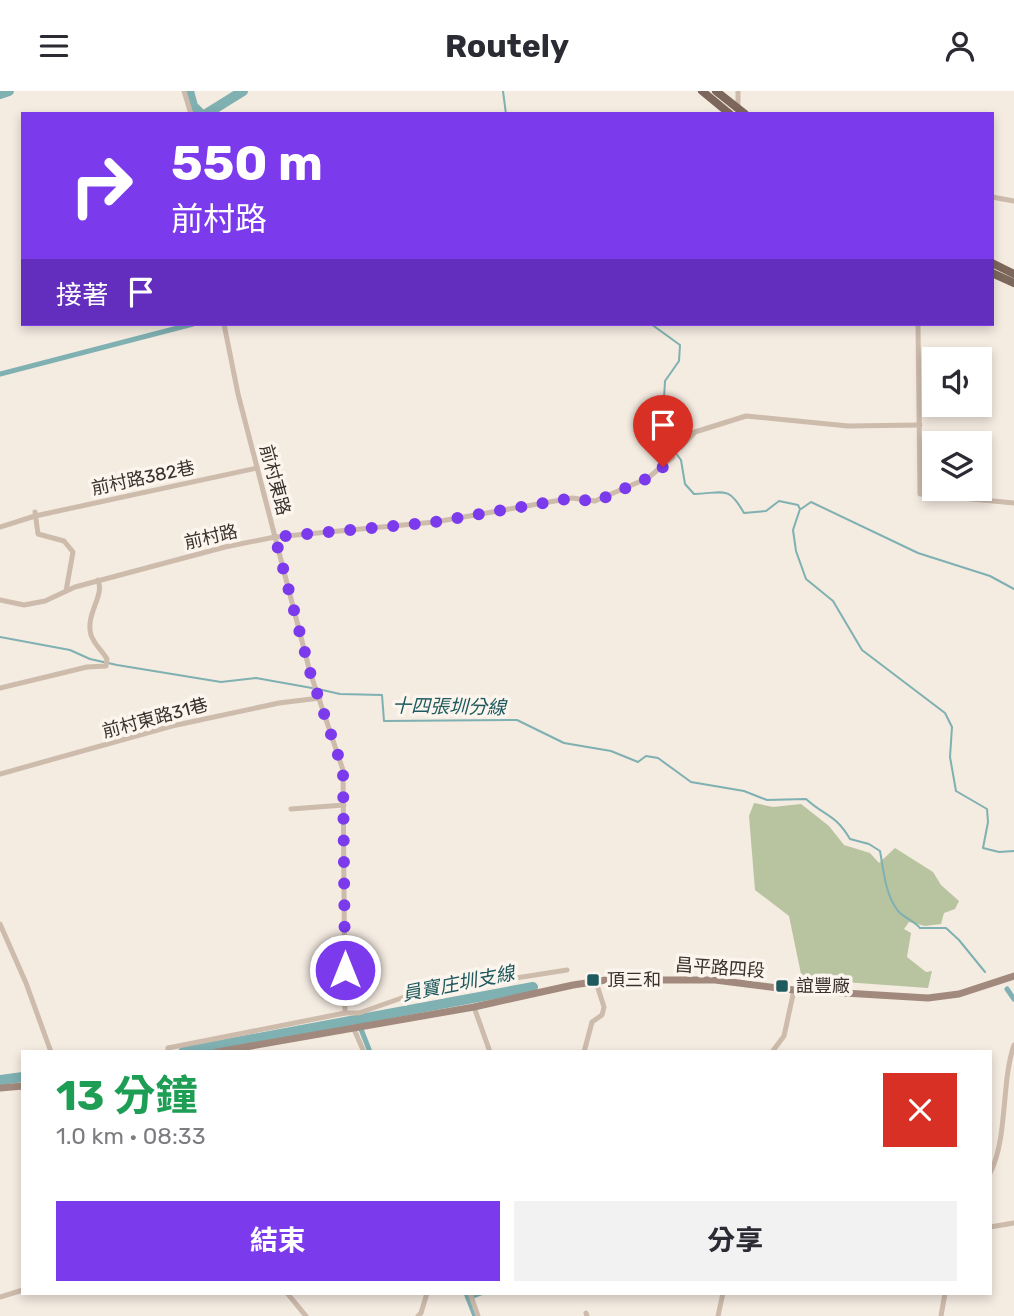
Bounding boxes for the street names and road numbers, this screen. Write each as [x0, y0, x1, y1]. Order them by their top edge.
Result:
street label: 前村東路 [255, 442, 295, 518]
street label: 前村路382巷 [89, 456, 197, 500]
street label: 前村路 [182, 520, 240, 554]
street label: 前村東路31巷 [100, 693, 210, 743]
street label: 昌平路四段 [674, 954, 766, 982]

